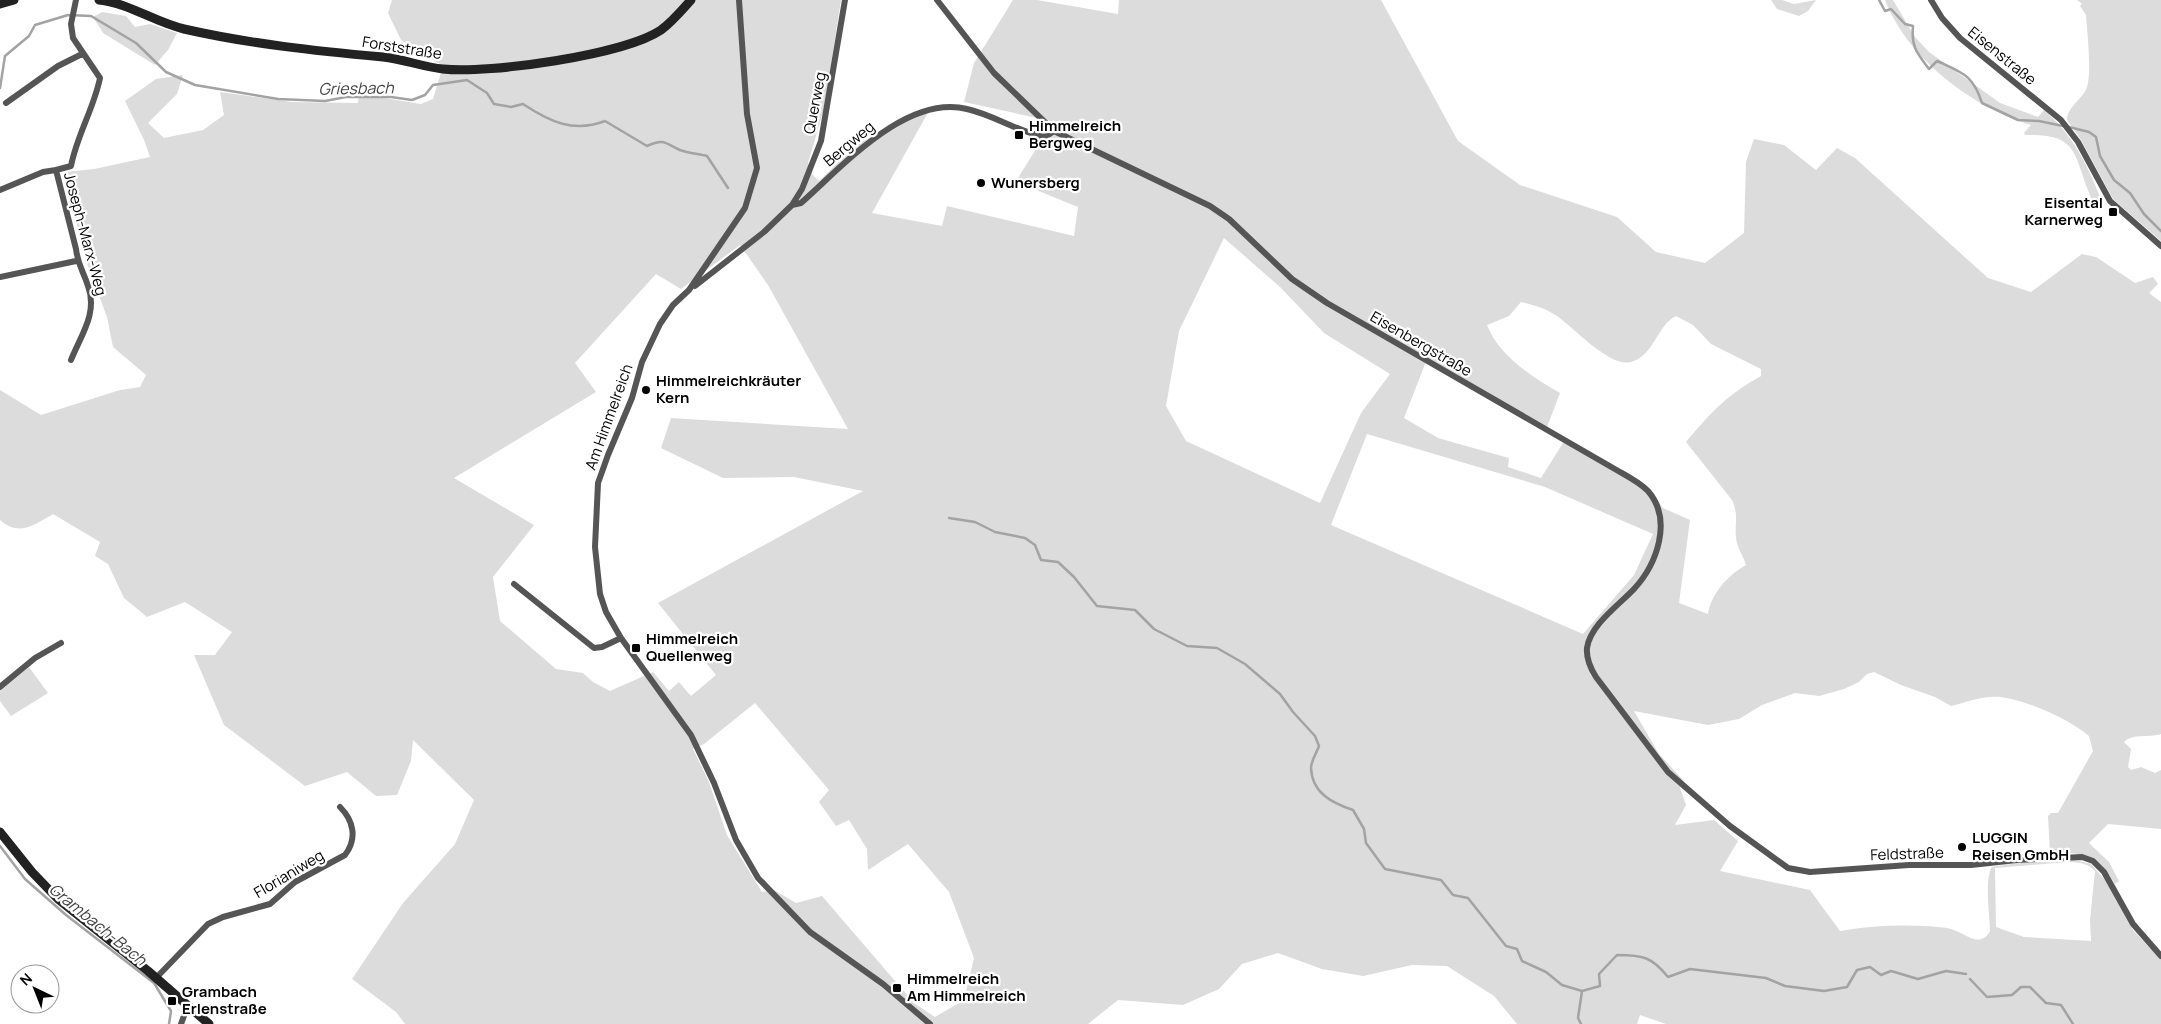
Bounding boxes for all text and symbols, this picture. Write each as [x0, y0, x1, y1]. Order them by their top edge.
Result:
street label: Eisenstraße [1964, 22, 2041, 90]
street label: Forststraße [361, 31, 444, 64]
street label: Querweg [798, 70, 831, 136]
water label: Griesbach [318, 76, 394, 100]
place label: Himmelreich Bergweg [1029, 115, 1121, 153]
street label: Bergweg [819, 116, 879, 171]
marker: Himmelreich Bergweg [1013, 129, 1025, 141]
street label: Joseph-Marx-Weg [59, 170, 112, 298]
place label: Wunersberg [991, 172, 1080, 193]
marker: Wunersberg [975, 177, 987, 189]
place label: Eisental Karnerweg [2024, 192, 2103, 230]
marker: Eisental Karnerweg [2107, 206, 2119, 218]
street label: Eisenbergstraße [1367, 306, 1476, 381]
street label: Am Himmelreich [580, 361, 637, 473]
place label: Himmelreichkräuter Kern [656, 370, 801, 408]
marker: Himmelreichkräuter Kern [640, 384, 652, 396]
place label: Himmelreich Quellenweg [646, 628, 738, 666]
marker: Himmelreich Quellenweg [630, 642, 642, 654]
place label: LUGGIN Reisen GmbH [1972, 827, 2069, 865]
marker: LUGGIN Reisen GmbH [1956, 841, 1968, 853]
street label: Feldstraße [1870, 842, 1944, 865]
street label: Florianiweg [250, 844, 328, 903]
water label: Grambach-Bach [45, 878, 152, 971]
north arrow [10, 964, 60, 1014]
place label: Himmelreich Am Himmelreich [907, 968, 1026, 1006]
text: N [16, 969, 36, 990]
place label: Grambach Erlenstraße [182, 981, 267, 1019]
marker: Himmelreich Am Himmelreich [891, 982, 903, 994]
marker: Grambach Erlenstraße [166, 995, 178, 1007]

